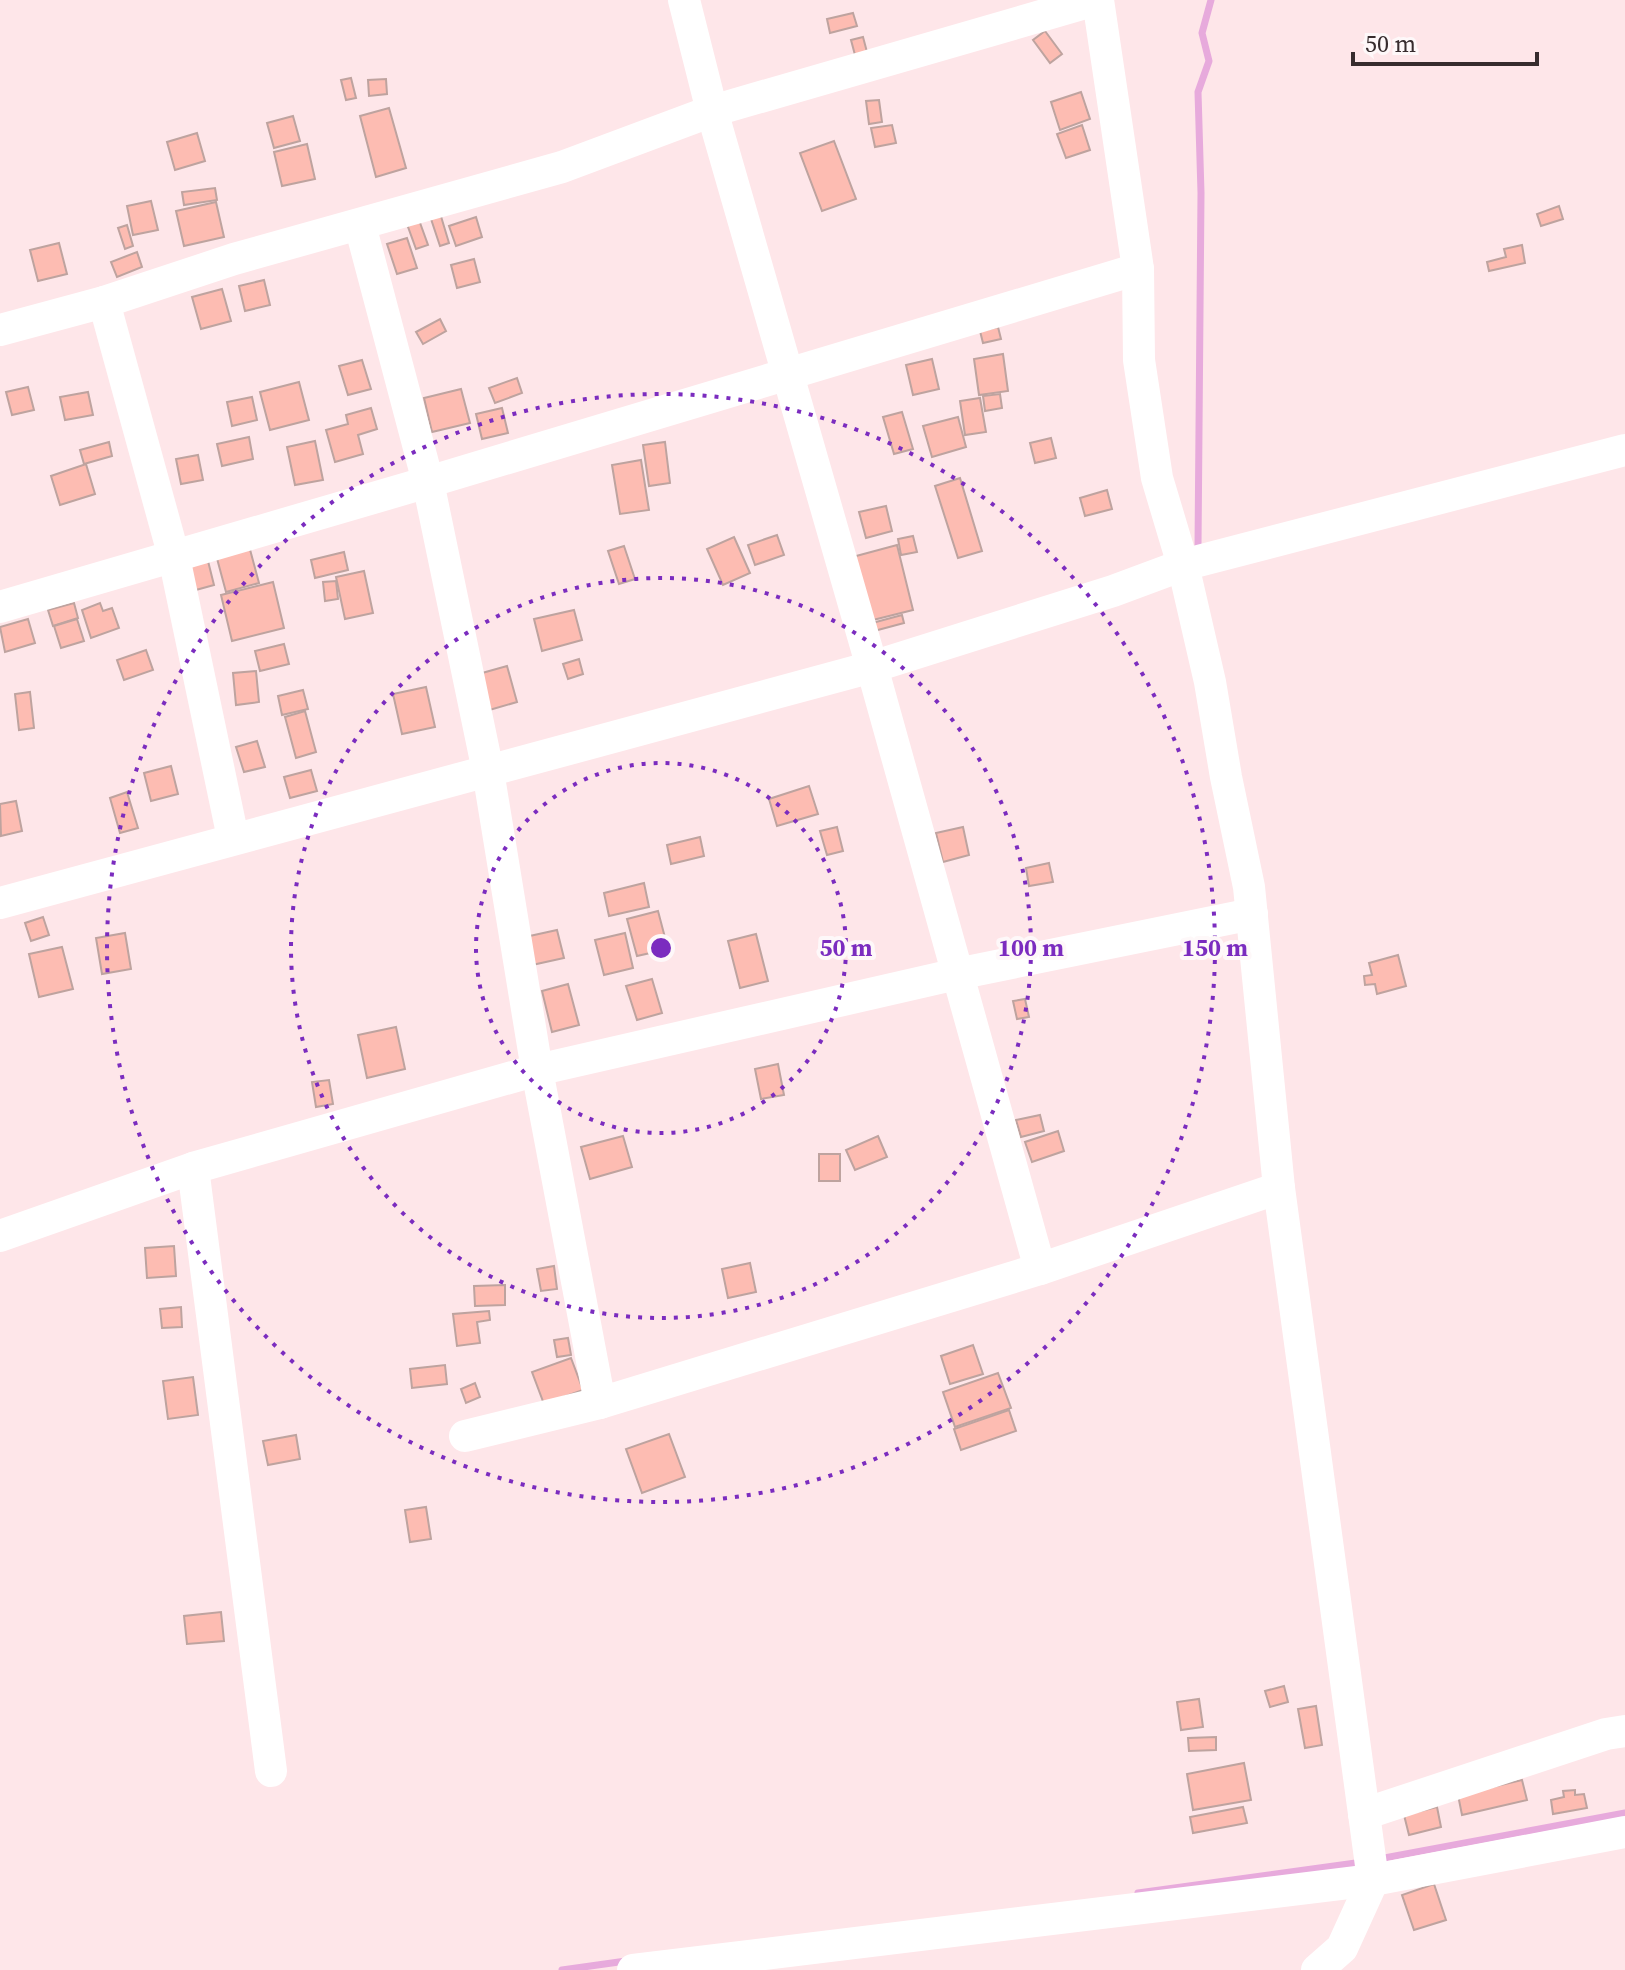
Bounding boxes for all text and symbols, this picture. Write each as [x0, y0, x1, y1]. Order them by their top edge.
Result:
scale bar [1353, 16, 1537, 66]
text: 50 m [1365, 27, 1416, 60]
text: 50 m [820, 931, 873, 964]
text: 100 m [998, 931, 1064, 964]
text: 150 m [1182, 931, 1248, 964]
centre of rings [647, 934, 675, 962]

